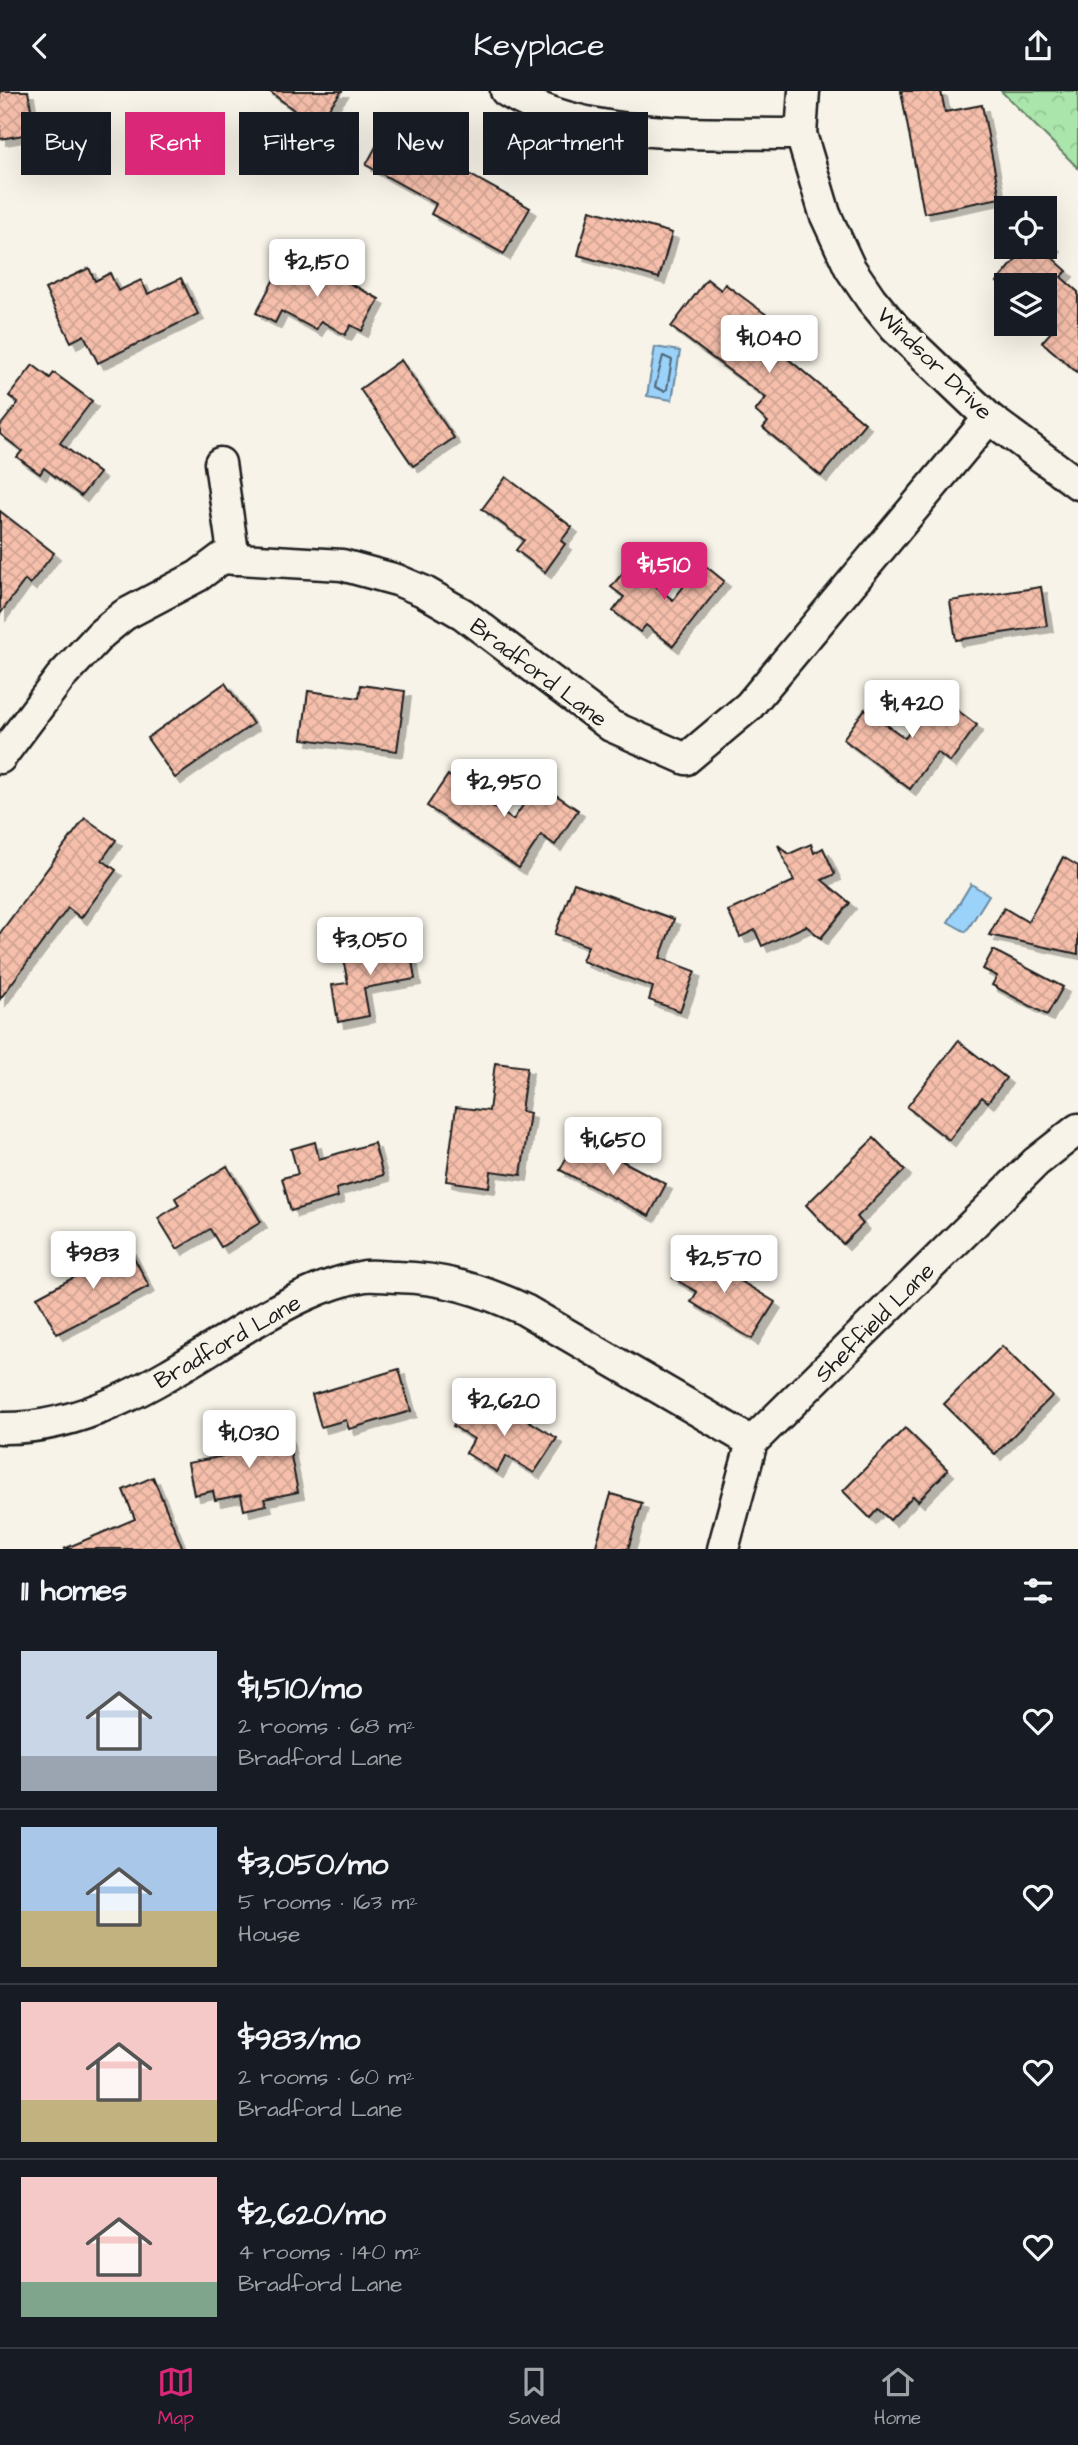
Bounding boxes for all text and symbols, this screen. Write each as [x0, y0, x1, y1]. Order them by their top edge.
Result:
text: Keyplace [474, 23, 604, 68]
icon: back [21, 27, 59, 65]
icon: share [1019, 27, 1057, 65]
chip: Buy [21, 112, 111, 175]
chip: Rent [125, 112, 225, 175]
chip: Filters [239, 112, 359, 175]
chip: New [373, 112, 469, 175]
chip: Apartment [483, 112, 648, 175]
map controls [994, 196, 1057, 336]
button: locate [994, 196, 1057, 259]
pin: $2,150 [260, 239, 374, 299]
text: $2,150 [285, 246, 349, 278]
button: layers [994, 273, 1057, 336]
street label: Windsor Drive [869, 300, 999, 427]
pin: $1,040 [712, 315, 826, 375]
text: $1,040 [737, 322, 801, 354]
pin: $1,510 [607, 543, 721, 602]
text: $1,510 [637, 549, 691, 581]
street label: Bradford Lane [463, 611, 614, 735]
pin: $1,420 [855, 681, 969, 740]
text: $1,420 [880, 687, 944, 719]
pin: $2,950 [447, 759, 561, 819]
text: $2,950 [467, 766, 541, 798]
pin: $3,050 [313, 917, 427, 977]
text: $3,050 [333, 924, 407, 956]
pin: $1,650 [556, 1117, 670, 1177]
text: $1,650 [580, 1124, 646, 1156]
pin: $983 [52, 1231, 134, 1291]
pin: $2,570 [667, 1235, 781, 1295]
text: $983 [67, 1238, 119, 1270]
text: $2,570 [687, 1242, 762, 1274]
street label: Sheffield Lane [808, 1256, 942, 1390]
street label: Bradford Lane [148, 1287, 307, 1397]
pin: $2,620 [447, 1379, 561, 1438]
text: $2,620 [468, 1385, 540, 1417]
pin: $1,030 [192, 1411, 306, 1470]
text: $1,030 [219, 1417, 279, 1449]
text: 11 homes [21, 1570, 127, 1612]
icon: filters [1019, 1572, 1057, 1610]
text: $1,510/mo [238, 1668, 362, 1710]
icon: home [77, 1679, 161, 1763]
icon: heart [1019, 1702, 1057, 1740]
text: 2 rooms · 68 m² [238, 1710, 415, 1742]
text: Bradford Lane [238, 1742, 402, 1774]
text: $3,050/mo [238, 1844, 388, 1886]
icon: home [77, 1855, 161, 1939]
icon: heart [1019, 1878, 1057, 1916]
text: 5 rooms · 163 m² [238, 1886, 418, 1918]
text: House [238, 1918, 301, 1950]
text: $983/mo [238, 2019, 360, 2061]
icon: home [77, 2030, 161, 2114]
icon: heart [1019, 2053, 1057, 2091]
text: 2 rooms · 60 m² [238, 2061, 415, 2093]
text: Bradford Lane [238, 2093, 402, 2125]
text: $2,620/mo [238, 2194, 386, 2236]
icon: home [77, 2205, 161, 2289]
icon: heart [1019, 2228, 1057, 2266]
text: 4 rooms · 140 m² [238, 2236, 421, 2268]
text: Bradford Lane [238, 2268, 402, 2300]
tab: Map [157, 2363, 195, 2432]
tab: Saved [508, 2363, 560, 2432]
tab: Home [874, 2363, 921, 2432]

